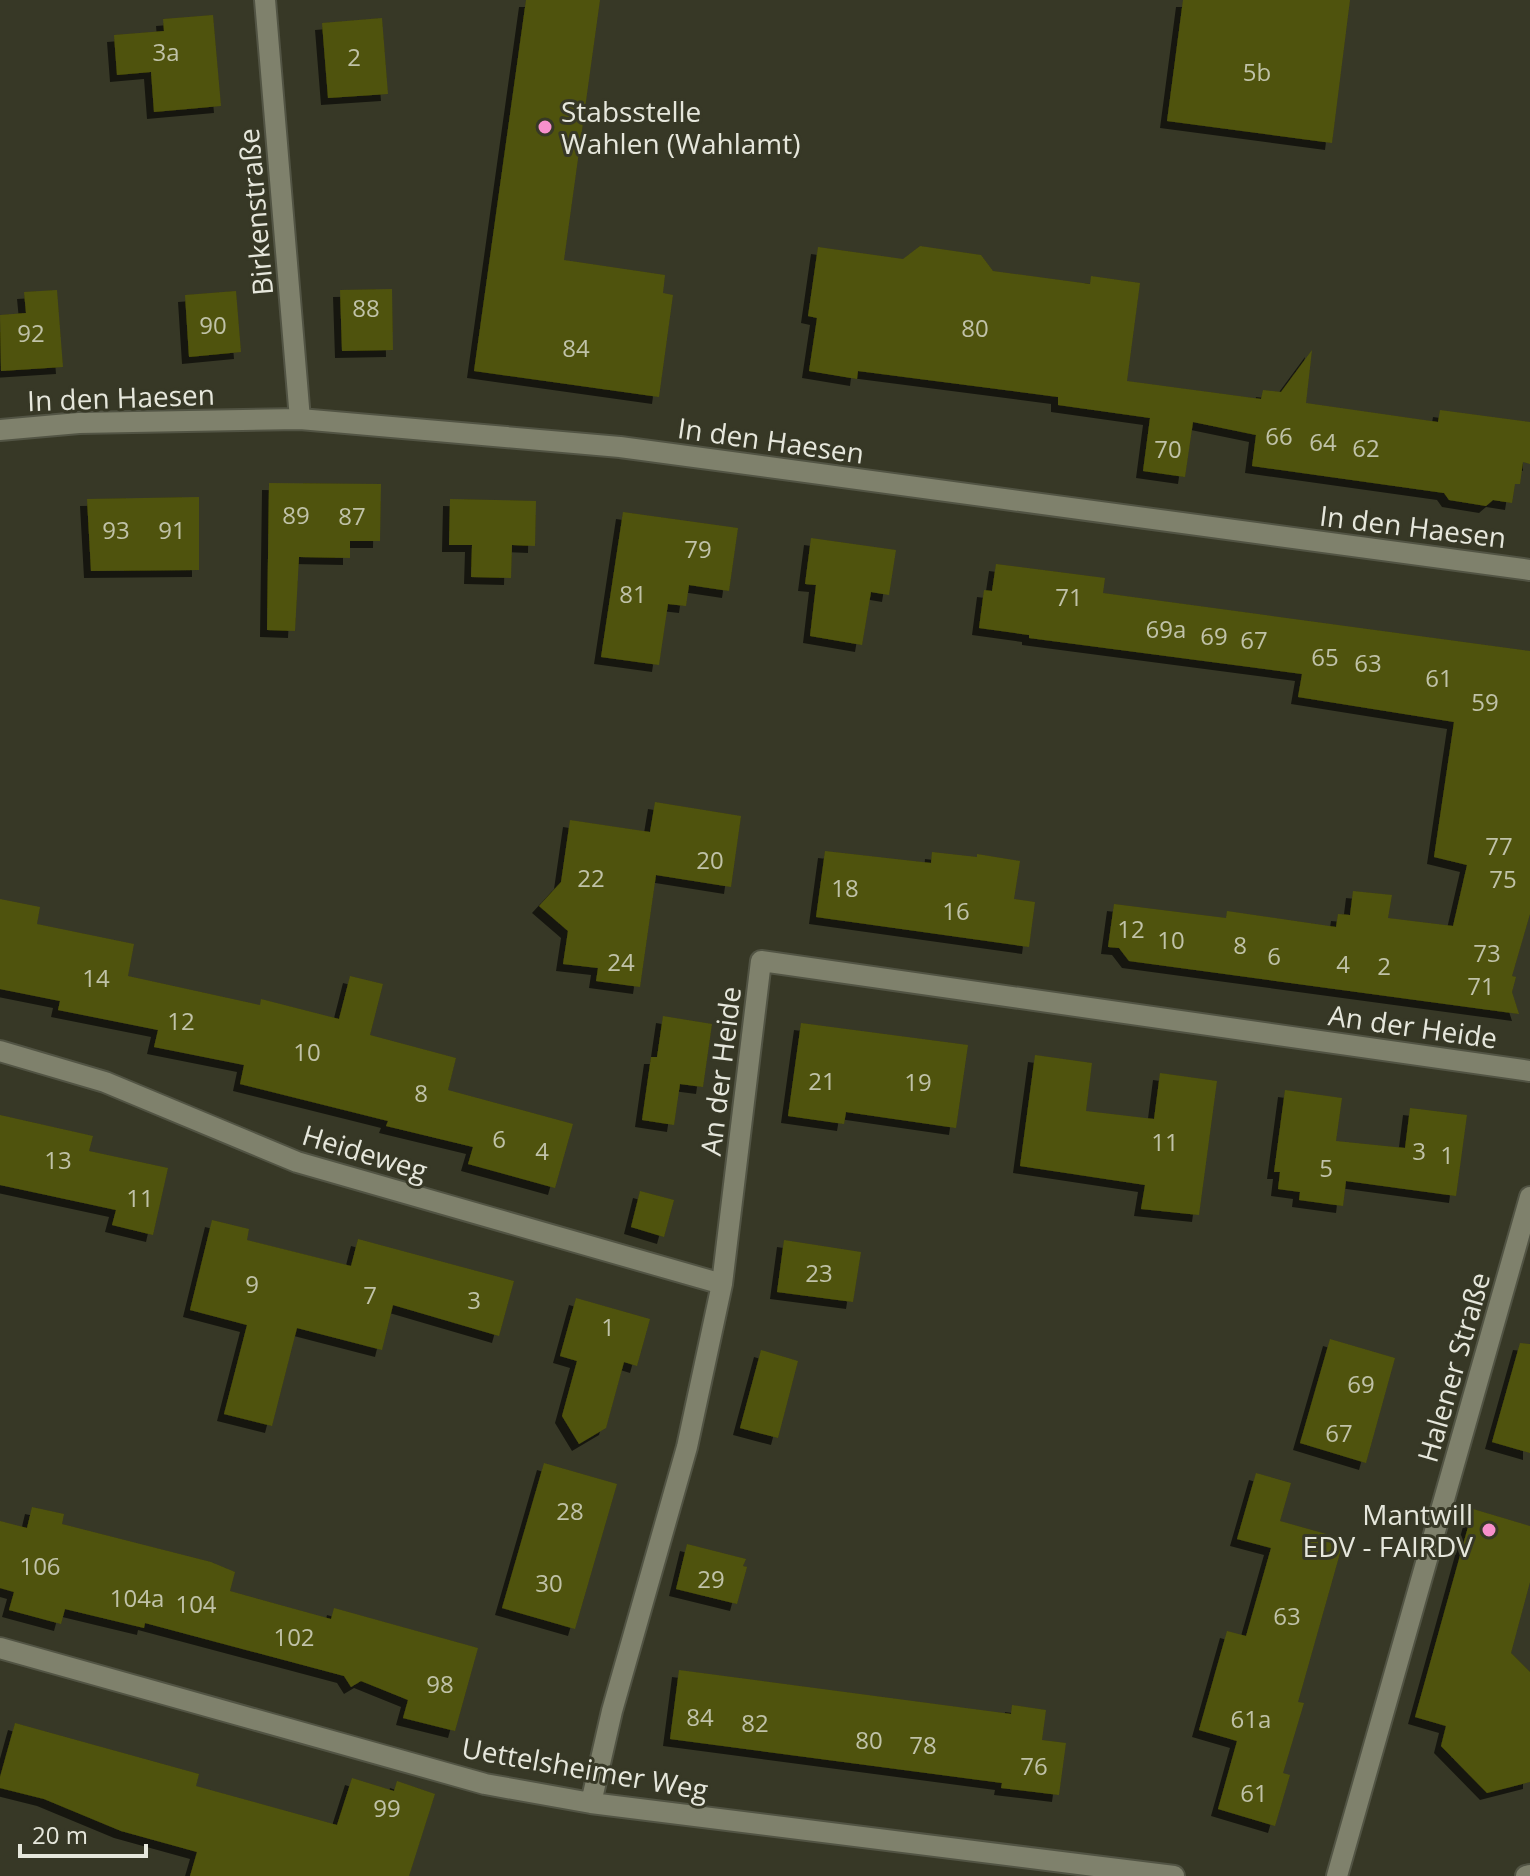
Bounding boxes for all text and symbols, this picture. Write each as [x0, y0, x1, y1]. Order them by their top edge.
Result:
house number: 3a [152, 35, 180, 68]
house number: 2 [347, 40, 361, 73]
house number: 5b [1243, 55, 1271, 88]
place label: Stabsstelle Wahlen (Wahlamt) [561, 92, 800, 162]
marker: Stabsstelle Wahlen (Wahlamt) [536, 118, 554, 136]
street label: Birkenstraße [229, 127, 281, 297]
house number: 88 [352, 291, 380, 324]
house number: 90 [199, 308, 227, 341]
house number: 80 [961, 311, 989, 344]
house number: 92 [17, 316, 45, 349]
house number: 84 [562, 331, 590, 364]
street label: In den Haesen [27, 375, 215, 419]
street label: In den Haesen [675, 408, 867, 472]
house number: 66 [1265, 419, 1293, 452]
house number: 64 [1309, 425, 1337, 458]
house number: 62 [1352, 431, 1380, 464]
house number: 70 [1154, 432, 1182, 465]
street label: In den Haesen [1318, 496, 1508, 556]
house number: 89 [282, 498, 310, 531]
house number: 87 [338, 499, 366, 532]
house number: 93 [102, 513, 130, 546]
house number: 91 [158, 513, 186, 546]
house number: 79 [684, 532, 712, 565]
house number: 81 [619, 577, 647, 610]
house number: 71 [1055, 580, 1083, 613]
house number: 69a [1146, 612, 1186, 645]
house number: 69 [1200, 619, 1228, 652]
house number: 67 [1240, 623, 1268, 656]
house number: 65 [1311, 640, 1339, 673]
house number: 63 [1354, 646, 1382, 679]
house number: 61 [1425, 661, 1453, 694]
house number: 59 [1471, 685, 1499, 718]
house number: 77 [1485, 829, 1513, 862]
house number: 20 [696, 843, 724, 876]
house number: 22 [577, 861, 605, 894]
house number: 75 [1489, 862, 1517, 895]
house number: 18 [831, 871, 859, 904]
house number: 16 [942, 894, 970, 927]
house number: 12 [1117, 912, 1145, 945]
house number: 10 [1157, 923, 1185, 956]
house number: 8 [1233, 928, 1247, 961]
house number: 73 [1473, 936, 1501, 969]
house number: 6 [1267, 939, 1281, 972]
house number: 24 [607, 945, 635, 978]
house number: 4 [1336, 947, 1350, 980]
house number: 2 [1377, 949, 1391, 982]
house number: 14 [82, 961, 110, 994]
house number: 71 [1467, 969, 1495, 1002]
street label: An der Heide [691, 984, 749, 1158]
street label: An der Heide [1326, 995, 1500, 1057]
house number: 12 [167, 1004, 195, 1037]
house number: 10 [293, 1035, 321, 1068]
house number: 21 [808, 1064, 836, 1097]
house number: 19 [904, 1065, 932, 1098]
house number: 8 [414, 1076, 428, 1109]
street label: Heideweg [298, 1115, 432, 1189]
house number: 6 [492, 1122, 506, 1155]
house number: 11 [1151, 1125, 1179, 1158]
house number: 4 [535, 1134, 549, 1167]
house number: 3 [1412, 1134, 1426, 1167]
house number: 1 [1440, 1138, 1454, 1171]
house number: 13 [44, 1143, 72, 1176]
house number: 5 [1319, 1151, 1333, 1184]
house number: 11 [126, 1181, 154, 1214]
house number: 23 [805, 1256, 833, 1289]
house number: 9 [245, 1267, 259, 1300]
street label: Halener Straße [1408, 1268, 1498, 1466]
house number: 7 [363, 1278, 377, 1311]
house number: 3 [467, 1283, 481, 1316]
house number: 1 [601, 1310, 615, 1343]
house number: 69 [1347, 1367, 1375, 1400]
house number: 67 [1325, 1416, 1353, 1449]
house number: 28 [556, 1494, 584, 1527]
place label: Mantwill EDV - FAIRDV [1303, 1495, 1473, 1565]
marker: Mantwill EDV - FAIRDV [1480, 1521, 1498, 1539]
house number: 106 [19, 1549, 61, 1582]
house number: 29 [697, 1562, 725, 1595]
house number: 30 [535, 1566, 563, 1599]
house number: 104a [110, 1581, 164, 1614]
house number: 104 [175, 1587, 217, 1620]
house number: 63 [1273, 1599, 1301, 1632]
house number: 102 [273, 1620, 315, 1653]
house number: 98 [426, 1667, 454, 1700]
house number: 84 [686, 1700, 714, 1733]
house number: 61a [1231, 1702, 1271, 1735]
house number: 82 [741, 1706, 769, 1739]
house number: 80 [855, 1723, 883, 1756]
street label: Uettelsheimer Weg [459, 1728, 711, 1808]
house number: 78 [909, 1728, 937, 1761]
house number: 76 [1020, 1749, 1048, 1782]
house number: 61 [1240, 1776, 1268, 1809]
house number: 99 [373, 1791, 401, 1824]
scale bar [20, 1808, 146, 1858]
text: 20 m [32, 1818, 88, 1851]

